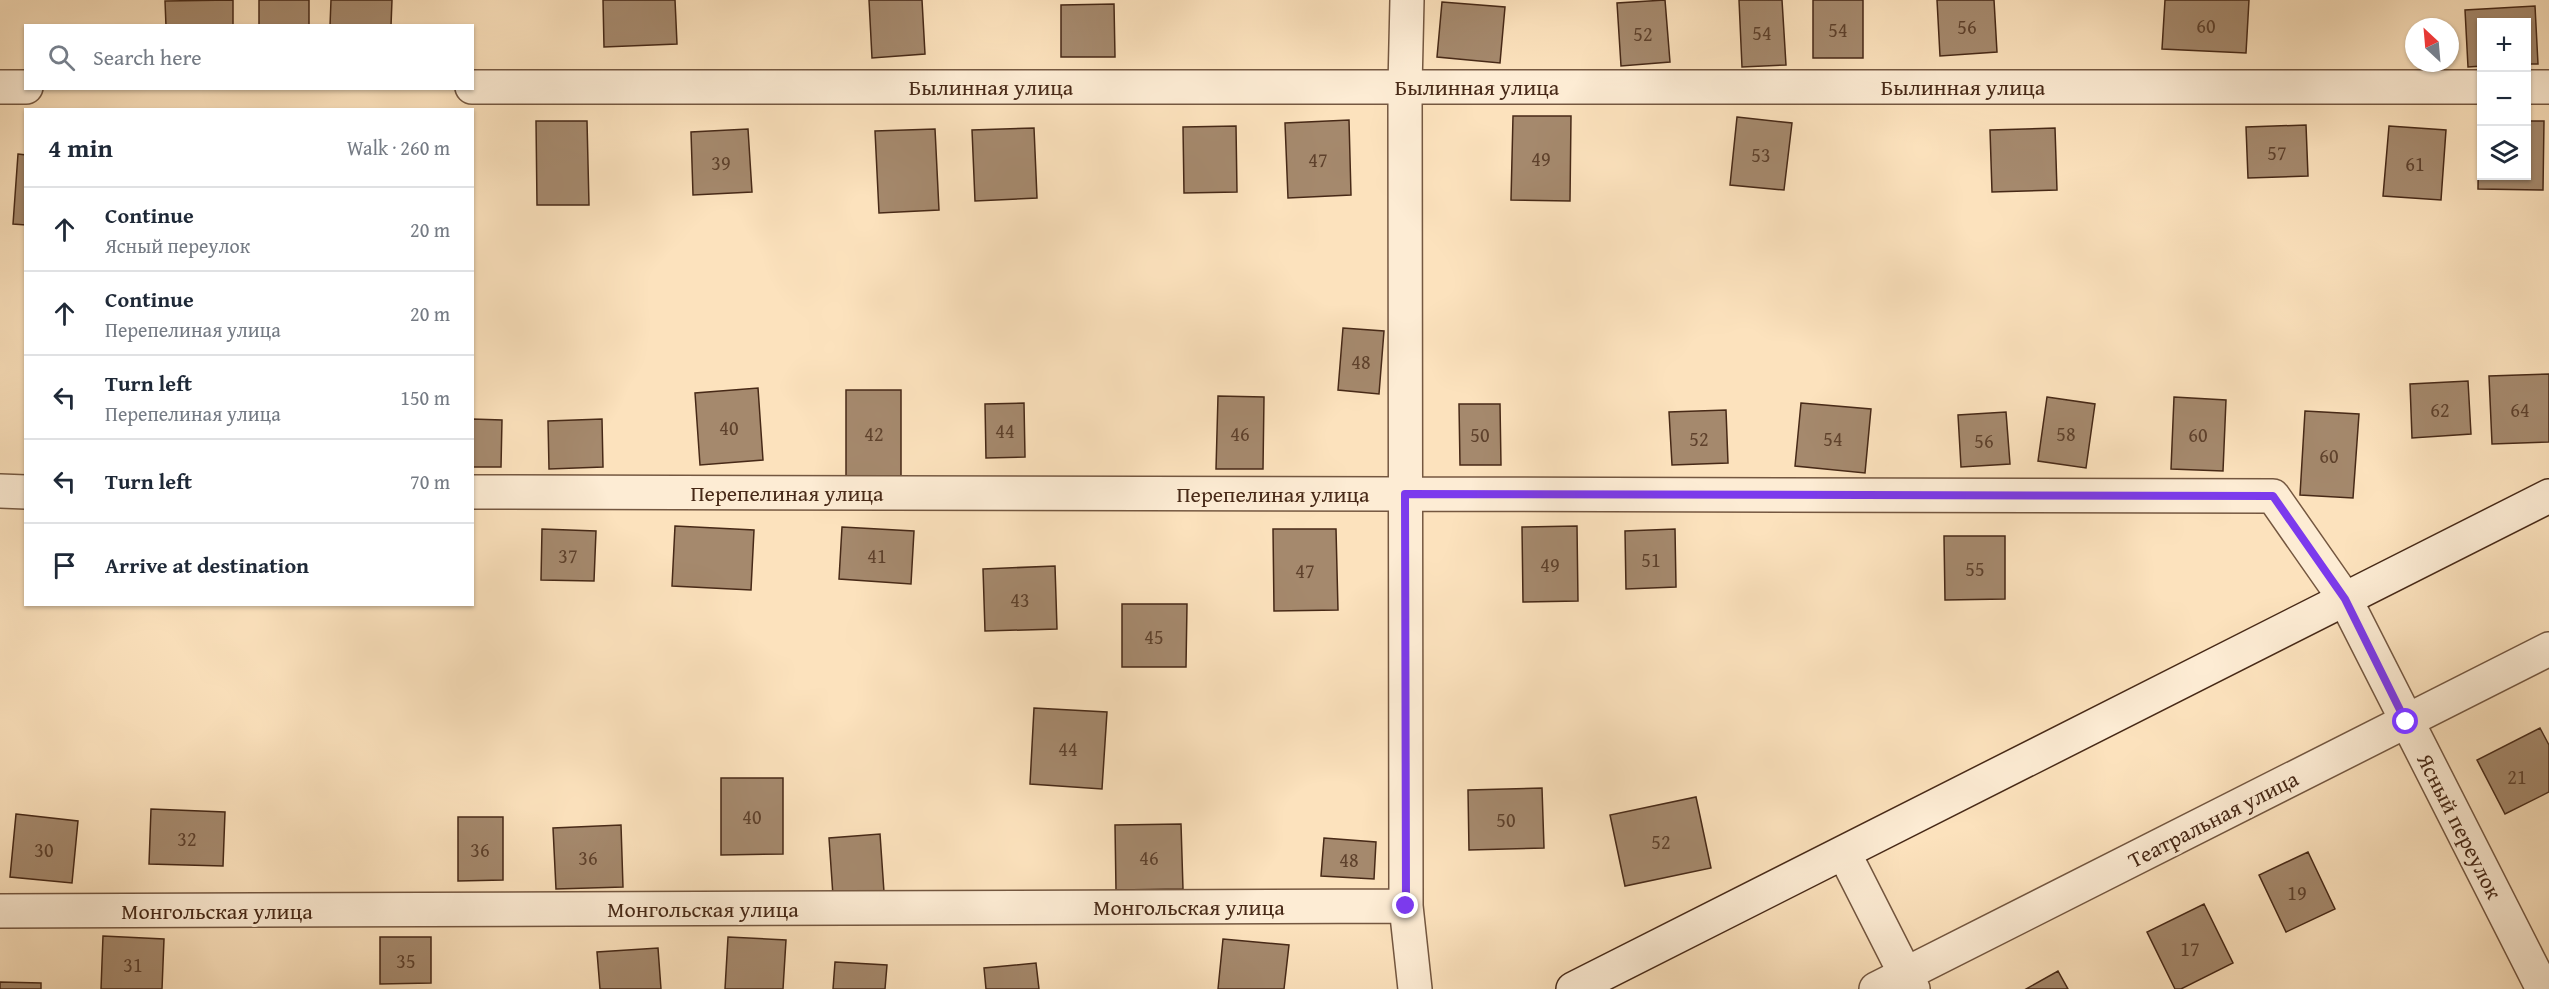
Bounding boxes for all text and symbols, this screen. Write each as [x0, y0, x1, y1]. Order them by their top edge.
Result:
house number: 60 [2196, 11, 2216, 40]
house number: 56 [1957, 12, 1977, 41]
house number: 54 [1828, 15, 1848, 44]
house number: 54 [1752, 18, 1772, 47]
north arrow [2405, 18, 2459, 72]
map controls [2477, 18, 2531, 180]
button: + [2477, 18, 2531, 72]
house number: 52 [1633, 19, 1653, 48]
search box [24, 24, 474, 90]
icon: search [45, 41, 78, 74]
text: Search here [93, 41, 202, 73]
street label: Былинная улица [909, 71, 1074, 103]
street label: Былинная улица [1395, 71, 1560, 103]
street label: Былинная улица [1881, 71, 2046, 103]
button: − [2477, 72, 2531, 126]
button: layers [2477, 126, 2531, 180]
text: 4 min [48, 128, 113, 167]
text: Walk · 260 m [347, 133, 450, 162]
house number: 57 [2267, 138, 2287, 167]
house number: 53 [1751, 140, 1771, 169]
house number: 49 [1531, 144, 1551, 173]
house number: 47 [1308, 145, 1328, 174]
house number: 39 [711, 148, 731, 177]
house number: 61 [2405, 149, 2425, 178]
text: Continue [105, 199, 194, 231]
icon: ahead [48, 213, 81, 246]
text: 20 m [410, 215, 450, 244]
text: Ясный переулок [105, 231, 250, 260]
text: Continue [105, 283, 194, 315]
icon: ahead [48, 297, 81, 330]
text: 20 m [410, 299, 450, 328]
text: Перепелиная улица [105, 315, 281, 344]
house number: 48 [1351, 347, 1371, 376]
text: Turn left [105, 367, 192, 399]
icon: left [48, 381, 81, 414]
text: 150 m [400, 383, 450, 412]
house number: 62 [2430, 395, 2450, 424]
house number: 64 [2510, 395, 2530, 424]
text: Перепелиная улица [105, 399, 281, 428]
house number: 40 [719, 413, 739, 442]
house number: 44 [995, 416, 1015, 445]
house number: 42 [864, 419, 884, 448]
house number: 46 [1230, 419, 1250, 448]
house number: 58 [2056, 419, 2076, 448]
house number: 50 [1470, 420, 1490, 449]
house number: 60 [2188, 420, 2208, 449]
house number: 52 [1689, 424, 1709, 453]
house number: 54 [1823, 424, 1843, 453]
house number: 56 [1974, 426, 1994, 455]
house number: 60 [2319, 441, 2339, 470]
icon: left [48, 465, 81, 498]
text: Turn left [105, 465, 192, 497]
text: 70 m [410, 467, 450, 496]
street label: Перепелиная улица [690, 477, 884, 509]
street label: Перепелиная улица [1176, 478, 1370, 510]
house number: 37 [558, 541, 578, 570]
house number: 41 [867, 541, 887, 570]
house number: 51 [1641, 545, 1661, 574]
icon: arrive [48, 549, 81, 582]
text: Arrive at destination [105, 549, 309, 581]
house number: 49 [1540, 550, 1560, 579]
house number: 55 [1965, 554, 1985, 583]
house number: 47 [1295, 556, 1315, 585]
house number: 43 [1010, 585, 1030, 614]
house number: 45 [1144, 622, 1164, 651]
route start [2392, 708, 2418, 734]
house number: 44 [1058, 734, 1078, 763]
street label: Ясный переулок [2409, 747, 2511, 905]
street label: Театральная улица [2122, 762, 2304, 876]
house number: 21 [2507, 762, 2527, 791]
house number: 40 [742, 802, 762, 831]
house number: 50 [1496, 805, 1516, 834]
house number: 32 [177, 824, 197, 853]
house number: 52 [1651, 827, 1671, 856]
house number: 30 [34, 835, 54, 864]
house number: 36 [470, 835, 490, 864]
house number: 36 [578, 843, 598, 872]
house number: 46 [1139, 843, 1159, 872]
house number: 48 [1339, 845, 1359, 874]
house number: 19 [2287, 878, 2307, 907]
street label: Монгольская улица [1093, 891, 1285, 923]
route end [1392, 892, 1418, 918]
street label: Монгольская улица [607, 893, 799, 925]
street label: Монгольская улица [121, 895, 313, 927]
house number: 17 [2180, 934, 2200, 963]
house number: 35 [396, 946, 416, 975]
house number: 31 [123, 950, 143, 979]

